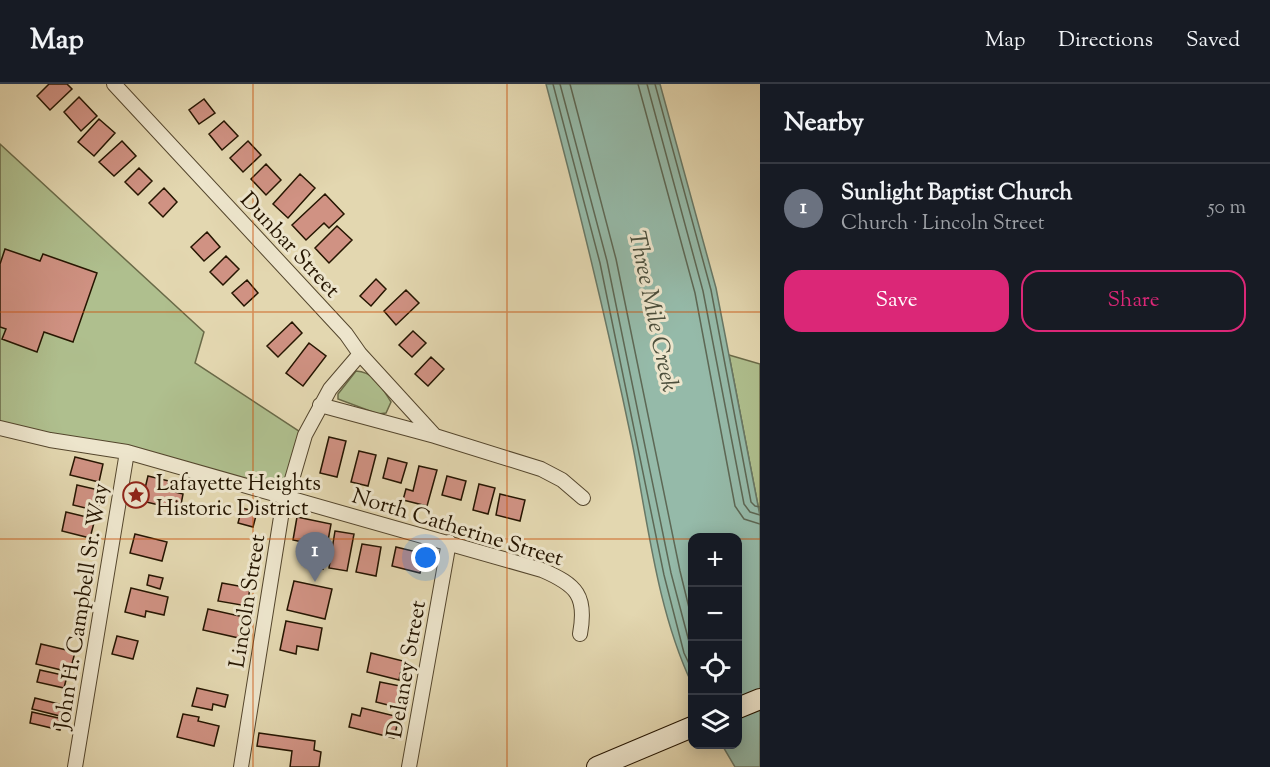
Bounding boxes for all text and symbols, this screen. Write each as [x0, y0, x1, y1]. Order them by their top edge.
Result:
text: Map [30, 21, 84, 61]
text: Map [985, 26, 1025, 56]
text: Directions [1058, 26, 1153, 56]
text: Saved [1186, 26, 1240, 56]
text: Nearby [784, 105, 864, 142]
text: Sunlight Baptist Church [841, 178, 1072, 210]
street label: Dunbar Street [231, 186, 347, 306]
text: 1 [800, 194, 807, 223]
text: 50 m [1208, 194, 1246, 223]
text: Church · Lincoln Street [841, 210, 1044, 239]
water label: Three Mile Creek [618, 228, 686, 395]
button: Save [784, 270, 1009, 332]
button: Share [1021, 270, 1246, 332]
place label: Lafayette Heights Historic District [156, 469, 321, 526]
place icon: Lafayette Heights Historic District [121, 480, 151, 510]
street label: John H. Campbell Sr. Way [48, 481, 118, 733]
street label: North Catherine Street [347, 481, 567, 576]
street label: Lincoln Street [223, 532, 275, 671]
pin: 1 [296, 532, 334, 582]
map controls [688, 533, 742, 749]
button: + [688, 533, 742, 587]
your location [411, 543, 440, 572]
button: − [688, 587, 742, 641]
street label: Delaney Street [380, 598, 436, 741]
button: locate [688, 641, 742, 695]
button: layers [688, 695, 742, 749]

